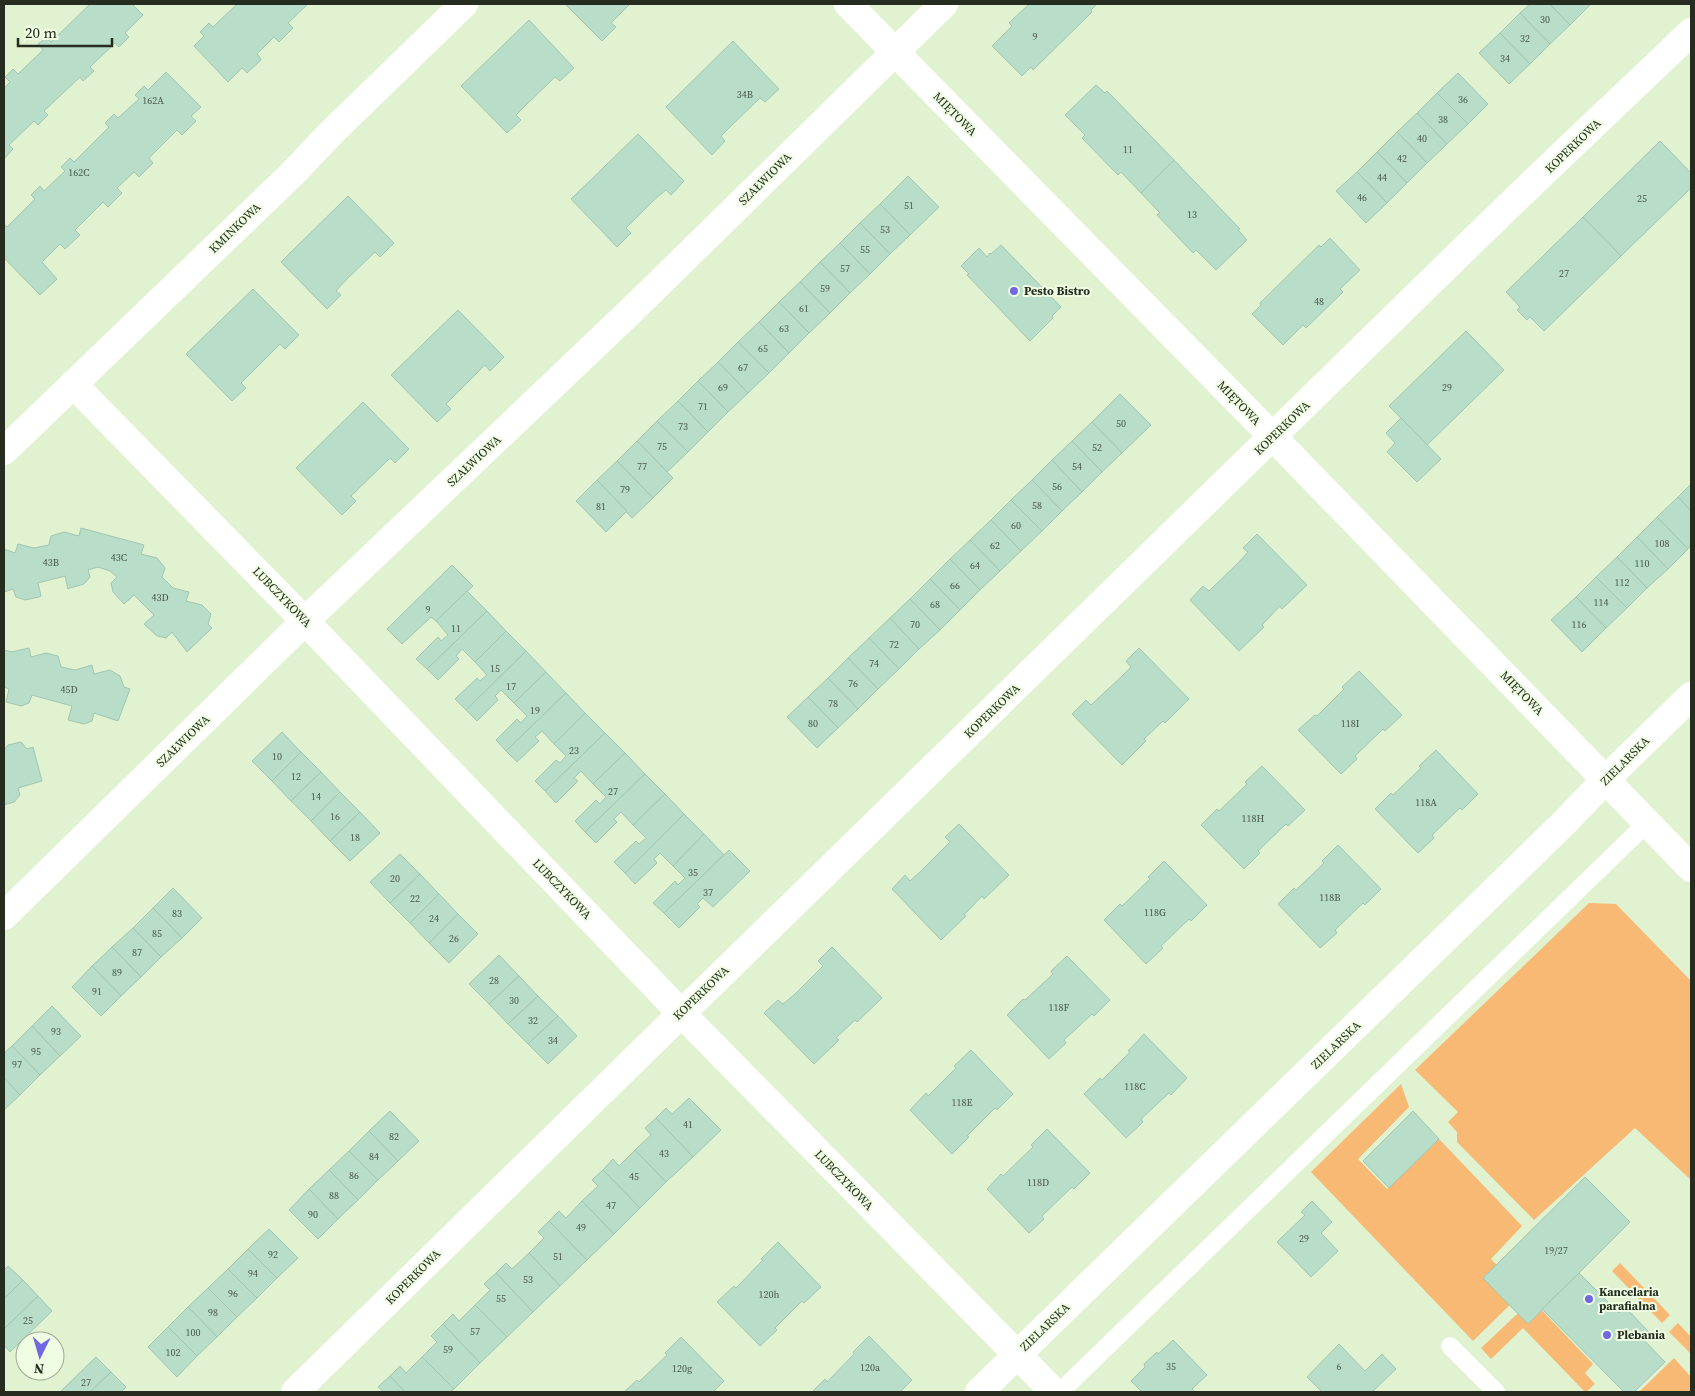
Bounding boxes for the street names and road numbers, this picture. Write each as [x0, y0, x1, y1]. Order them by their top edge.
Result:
street label: MIĘTOWA [930, 89, 980, 139]
street label: KOPERKOWA [1542, 115, 1604, 177]
street label: SZAŁWIOWA [735, 149, 795, 209]
street label: KMINKOWA [206, 199, 264, 257]
street label: MIĘTOWA [1214, 377, 1264, 429]
street label: KOPERKOWA [1251, 397, 1313, 459]
street label: SZAŁWIOWA [443, 432, 505, 490]
street label: LUBCZYKOWA [249, 563, 315, 631]
street label: MIĘTOWA [1497, 667, 1547, 719]
street label: KOPERKOWA [961, 680, 1023, 742]
street label: SZAŁWIOWA [153, 711, 213, 771]
street label: ZIELARSKA [1597, 733, 1653, 789]
street label: LUBCZYKOWA [529, 855, 595, 923]
street label: KOPERKOWA [670, 962, 732, 1024]
street label: ZIELARSKA [1308, 1017, 1364, 1073]
street label: LUBCZYKOWA [811, 1146, 877, 1214]
street label: KOPERKOWA [382, 1246, 444, 1308]
street label: ZIELARSKA [1017, 1299, 1073, 1355]

